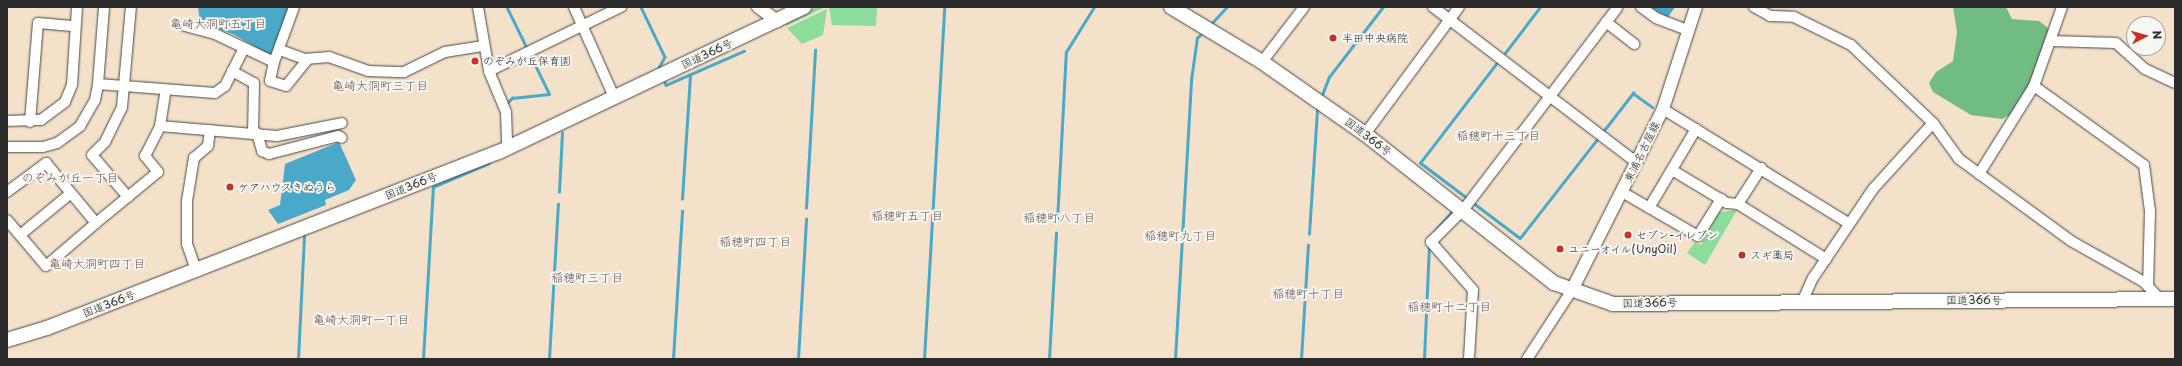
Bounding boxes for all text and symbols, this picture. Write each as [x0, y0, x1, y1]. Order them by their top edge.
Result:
north arrow [2126, 16, 2166, 56]
district label: 亀崎大洞町五丁目 [170, 17, 266, 31]
text: N [2149, 30, 2166, 40]
place label: 半田中央病院 [1342, 31, 1408, 45]
marker: 半田中央病院 [1327, 32, 1339, 44]
street label: 国道366号 [679, 36, 735, 72]
place label: のぞみが丘保育園 [483, 54, 571, 68]
marker: のぞみが丘保育園 [470, 56, 480, 66]
district label: 亀崎大洞町三丁目 [332, 79, 428, 93]
street label: 国道366号 [1342, 115, 1394, 159]
street label: 東浦名古屋線 [1622, 119, 1662, 185]
district label: 稲穂町十三丁目 [1456, 129, 1540, 143]
street label: 国道366号 [383, 169, 439, 203]
district label: のぞみが丘一丁目 [22, 171, 118, 185]
place label: ケアハウスきぬうら [238, 180, 337, 194]
marker: ケアハウスきぬうら [225, 182, 235, 192]
district label: 稲穂町五丁目 [871, 209, 943, 223]
district label: 稲穂町八丁目 [1023, 211, 1095, 225]
place label: セブン-イレブン [1636, 228, 1718, 242]
district label: 稲穂町九丁目 [1144, 229, 1216, 243]
marker: セブン-イレブン [1623, 230, 1633, 240]
district label: 稲穂町四丁目 [719, 235, 791, 249]
place label: ユニーオイル(UnyOil) [1568, 242, 1679, 256]
marker: ユニーオイル(UnyOil) [1555, 244, 1565, 254]
place label: スギ薬局 [1750, 248, 1794, 262]
marker: スギ薬局 [1737, 250, 1747, 260]
district label: 亀崎大洞町四丁目 [49, 257, 145, 271]
district label: 稲穂町三丁目 [551, 271, 623, 285]
district label: 稲穂町十丁目 [1272, 287, 1344, 301]
street label: 国道366号 [81, 288, 137, 320]
street label: 国道366号 [1946, 293, 2002, 307]
street label: 国道366号 [1622, 296, 1678, 310]
district label: 稲穂町十二丁目 [1407, 300, 1491, 314]
district label: 亀崎大洞町一丁目 [313, 313, 409, 327]

